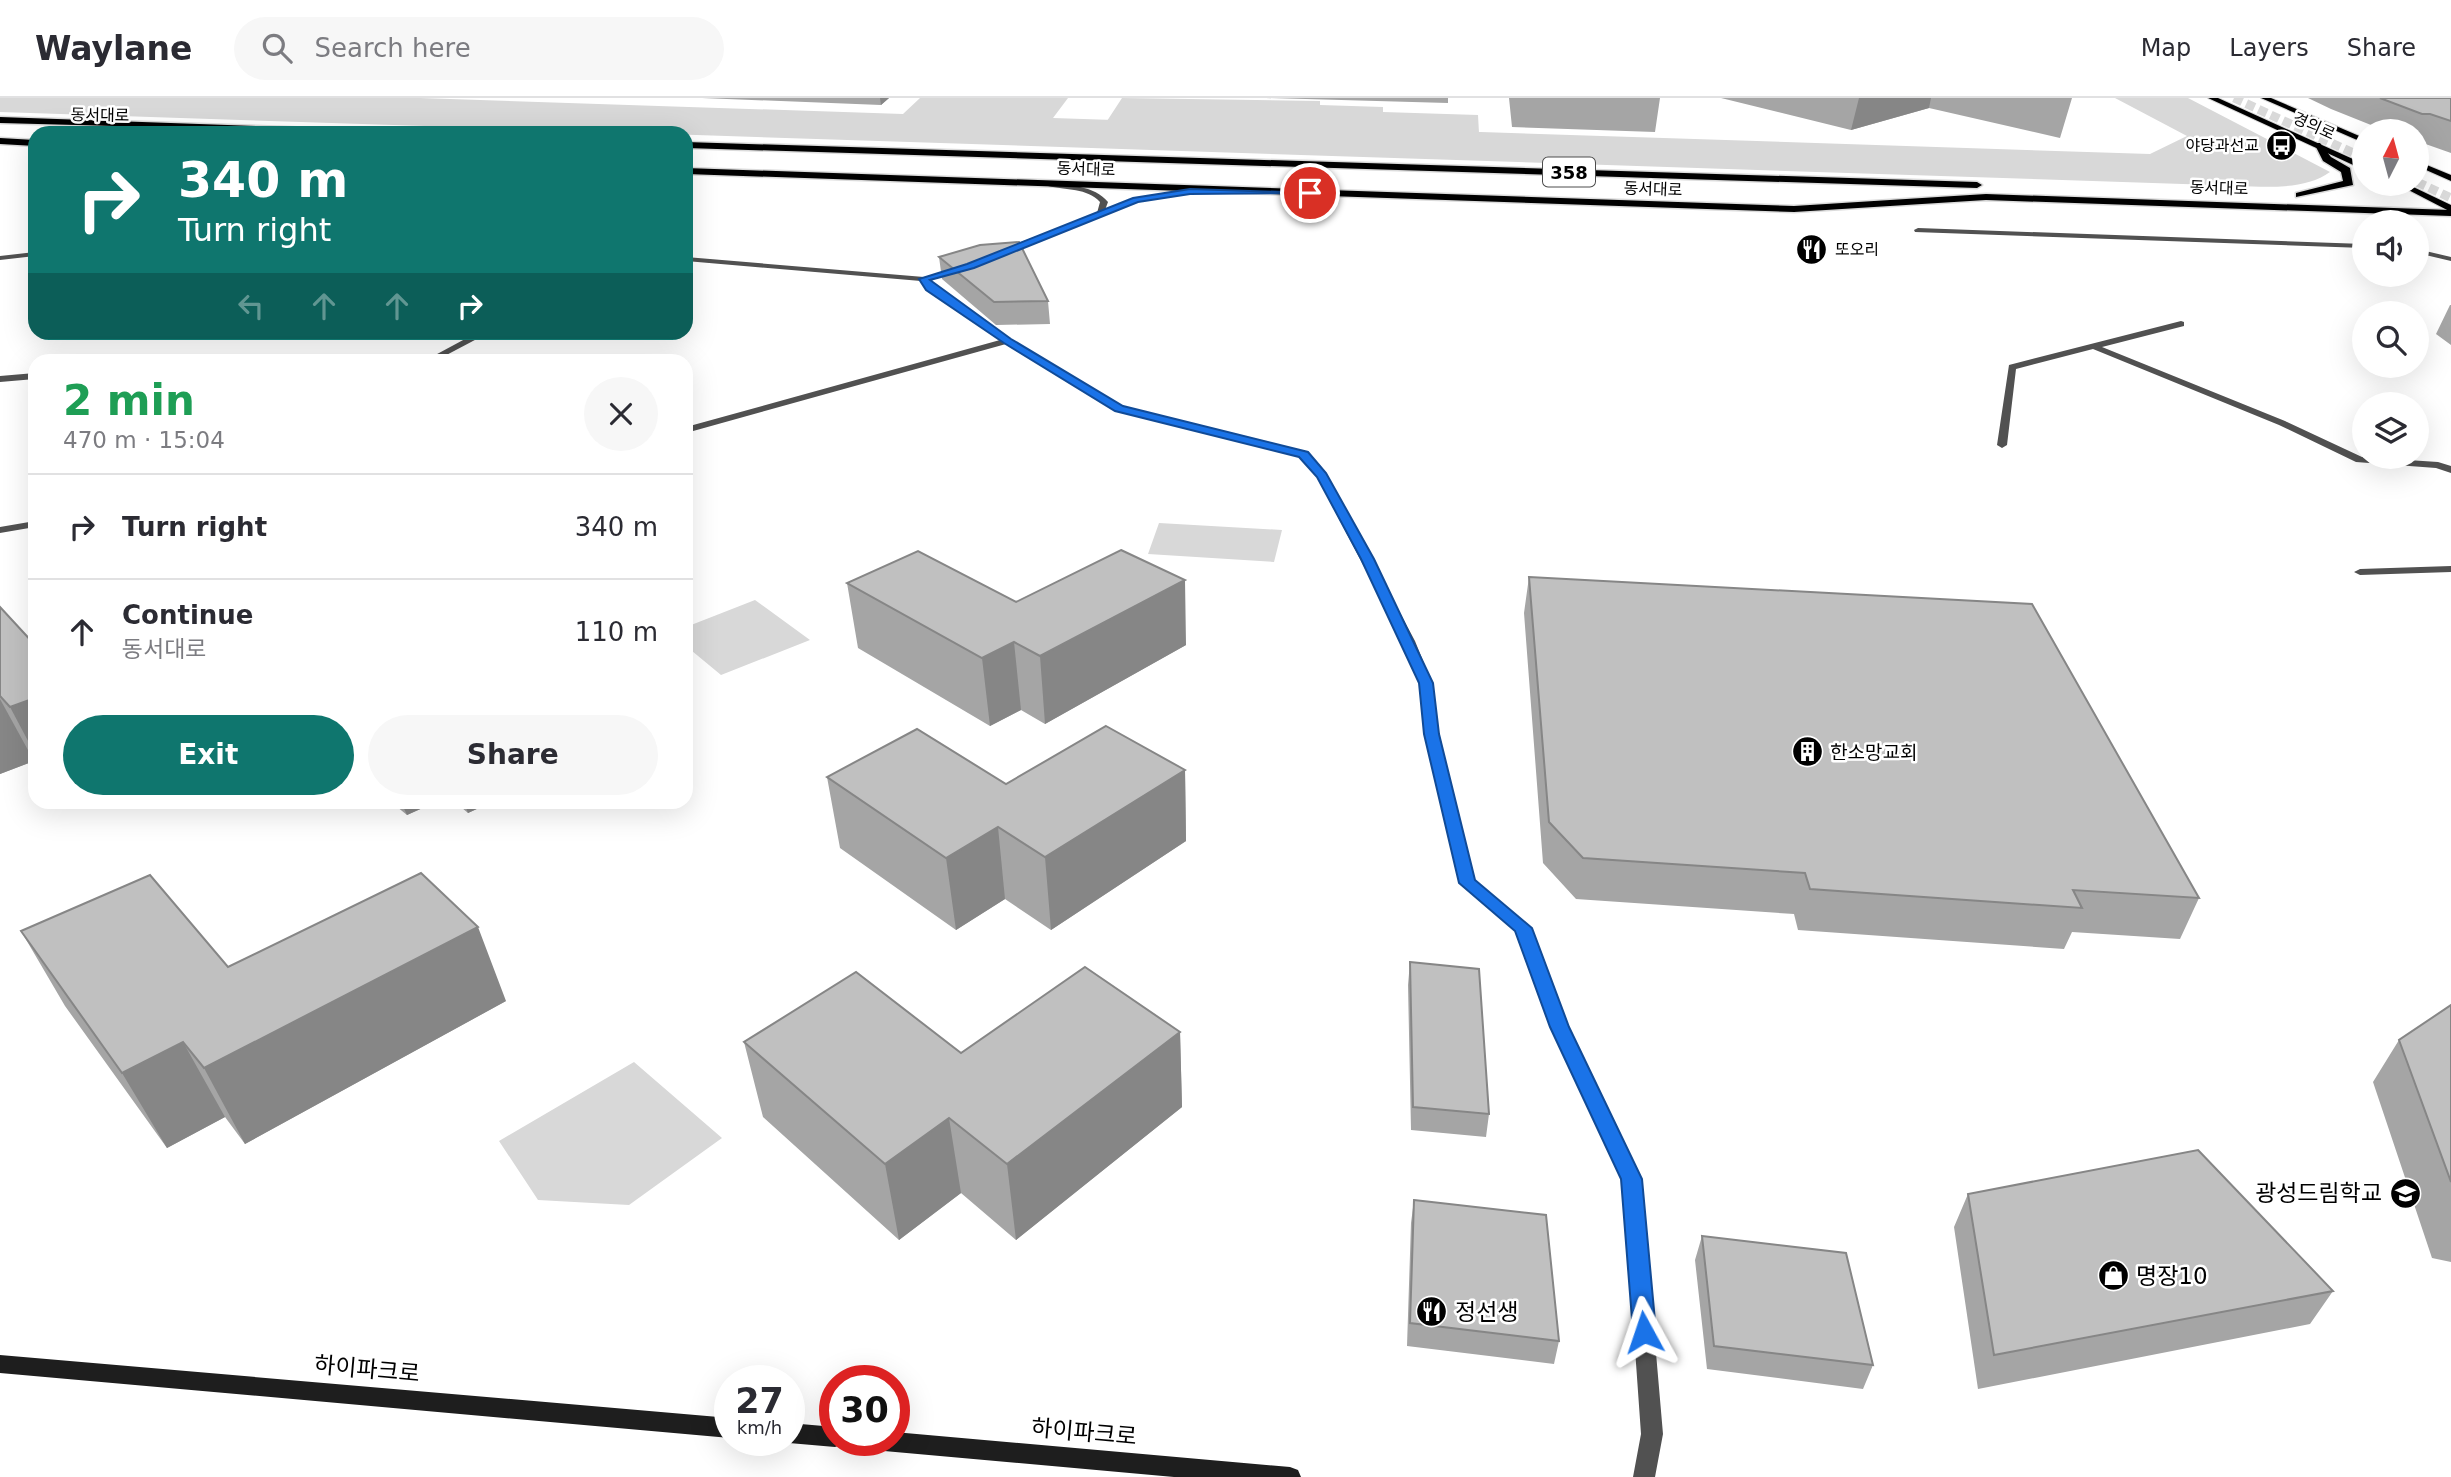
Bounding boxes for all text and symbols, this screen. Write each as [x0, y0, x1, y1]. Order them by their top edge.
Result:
search box [234, 17, 724, 80]
text: Waylane [35, 29, 192, 68]
icon: search [258, 29, 296, 67]
text: Search here [314, 33, 471, 63]
text: Map [2141, 34, 2191, 62]
text: Layers [2229, 34, 2309, 62]
text: Share [2347, 34, 2416, 62]
street label: 동서대로 [70, 105, 130, 125]
street label: 경의로 [2290, 108, 2338, 144]
north arrow [2352, 119, 2429, 196]
map controls [2352, 119, 2429, 469]
bus stop icon: 야당과선교 [2265, 128, 2299, 162]
place label: 야당과선교 [2185, 136, 2259, 155]
text: 340 m [178, 152, 348, 209]
icon: right [63, 154, 154, 245]
street label: 동서대로 [1056, 158, 1116, 180]
road number: 358 [1543, 158, 1595, 186]
pin [1280, 163, 1340, 223]
icon: arrive [1291, 174, 1329, 212]
street label: 동서대로 [2189, 177, 2249, 199]
street label: 동서대로 [1623, 178, 1683, 200]
button: sound [2352, 210, 2429, 287]
text: Turn right [178, 211, 331, 249]
restaurant icon: 또오리 [1795, 232, 1829, 266]
place label: 또오리 [1835, 240, 1879, 259]
icon: left [232, 287, 270, 325]
icon: ahead [305, 287, 343, 325]
icon: ahead [378, 287, 416, 325]
icon: right [451, 287, 489, 325]
button: search [2352, 301, 2429, 378]
text: 2 min [63, 376, 195, 425]
button: close [584, 377, 658, 451]
button: layers [2352, 392, 2429, 469]
text: 470 m · 15:04 [63, 427, 225, 453]
icon: right [63, 508, 101, 546]
text: Turn right [122, 512, 267, 542]
text: 340 m [575, 512, 658, 542]
text: Continue [122, 600, 253, 630]
icon: ahead [63, 613, 101, 651]
text: 110 m [575, 617, 658, 647]
text: 동서대로 [122, 636, 207, 662]
button: Exit [63, 715, 354, 795]
button: Share [368, 715, 658, 795]
building icon: 한소망교회 [1790, 735, 1824, 769]
place label: 한소망교회 [1830, 741, 1917, 763]
school or university icon: 광성드림학교 [2388, 1176, 2422, 1210]
place label: 광성드림학교 [2255, 1180, 2382, 1206]
shop icon: 명장10 [2096, 1259, 2130, 1293]
place label: 명장10 [2136, 1263, 2208, 1289]
restaurant icon: 정선생 [1415, 1295, 1449, 1329]
position arrow [1607, 1295, 1681, 1369]
place label: 정선생 [1455, 1299, 1518, 1325]
street label: 하이파크로 [313, 1351, 421, 1387]
speed limit sign: 30 [819, 1365, 910, 1456]
text: 27 [735, 1381, 784, 1421]
street label: 하이파크로 [1030, 1414, 1138, 1450]
text: km/h [737, 1417, 782, 1438]

